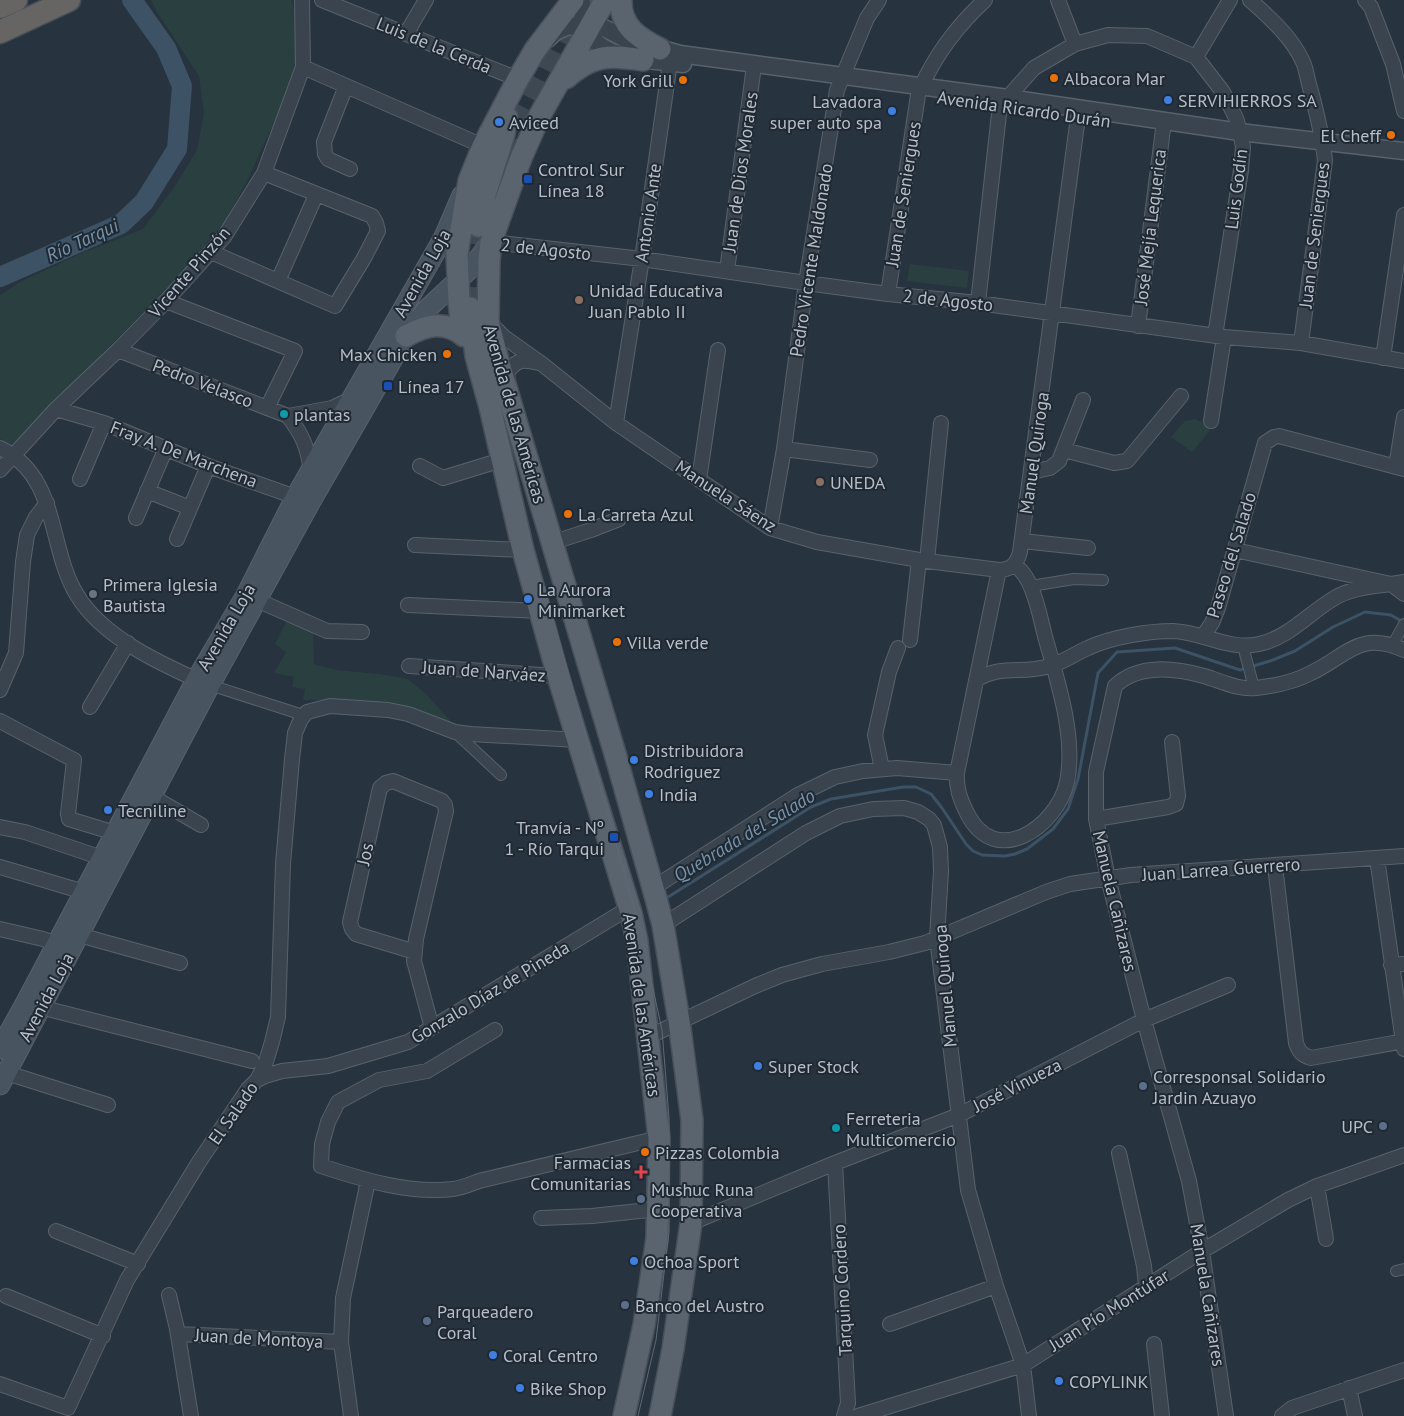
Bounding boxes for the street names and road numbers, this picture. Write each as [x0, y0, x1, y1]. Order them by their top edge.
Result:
street label: Luis de la Cerda [373, 11, 495, 79]
street label: Avenida Ricardo Durán [936, 85, 1112, 133]
street label: Juan de Dios Morales [717, 90, 763, 255]
street label: Juan de Seniergues [880, 120, 926, 269]
street label: Luis Godín [1220, 147, 1252, 231]
street label: José Mejía Lequerica [1129, 148, 1171, 307]
street label: Juan de Seniergues [1294, 161, 1334, 310]
street label: Antonio Ante [630, 162, 666, 264]
street label: Pedro Vicente Maldonado [784, 162, 838, 358]
street label: Vicente Pinzón [142, 222, 235, 323]
street label: Avenida Loja [388, 225, 456, 321]
street label: 2 de Agosto [500, 233, 592, 265]
street label: 2 de Agosto [902, 284, 994, 316]
street label: Avenida de las Américas [478, 322, 552, 506]
street label: Pedro Velasco [150, 353, 256, 413]
street label: Manuel Quiroga [1014, 390, 1054, 516]
street label: Fray A. De Marchena [107, 415, 261, 493]
street label: Manuela Sáenz [671, 455, 781, 537]
street label: Paseo del Salado [1201, 489, 1261, 621]
street label: Avenida Loja [192, 579, 260, 675]
street label: Juan de Narváez [420, 655, 547, 687]
street label: Manuela Cañizares [1088, 828, 1142, 974]
street label: Jos [351, 841, 379, 868]
street label: Juan Larrea Guerrero [1140, 852, 1301, 886]
street label: Avenida de las Américas [618, 912, 666, 1098]
street label: Manuel Quiroga [928, 924, 962, 1048]
street label: Gonzalo Díaz de Pineda [406, 935, 574, 1049]
street label: Avenida Loja [13, 949, 79, 1045]
street label: José Vinueza [968, 1053, 1065, 1118]
street label: El Salado [203, 1077, 263, 1149]
street label: Manuela Cañizares [1185, 1222, 1231, 1368]
street label: Tarquino Cordero [827, 1224, 857, 1356]
street label: Juan Pío Montúfar [1044, 1264, 1173, 1357]
street label: Juan de Montoya [193, 1323, 324, 1353]

